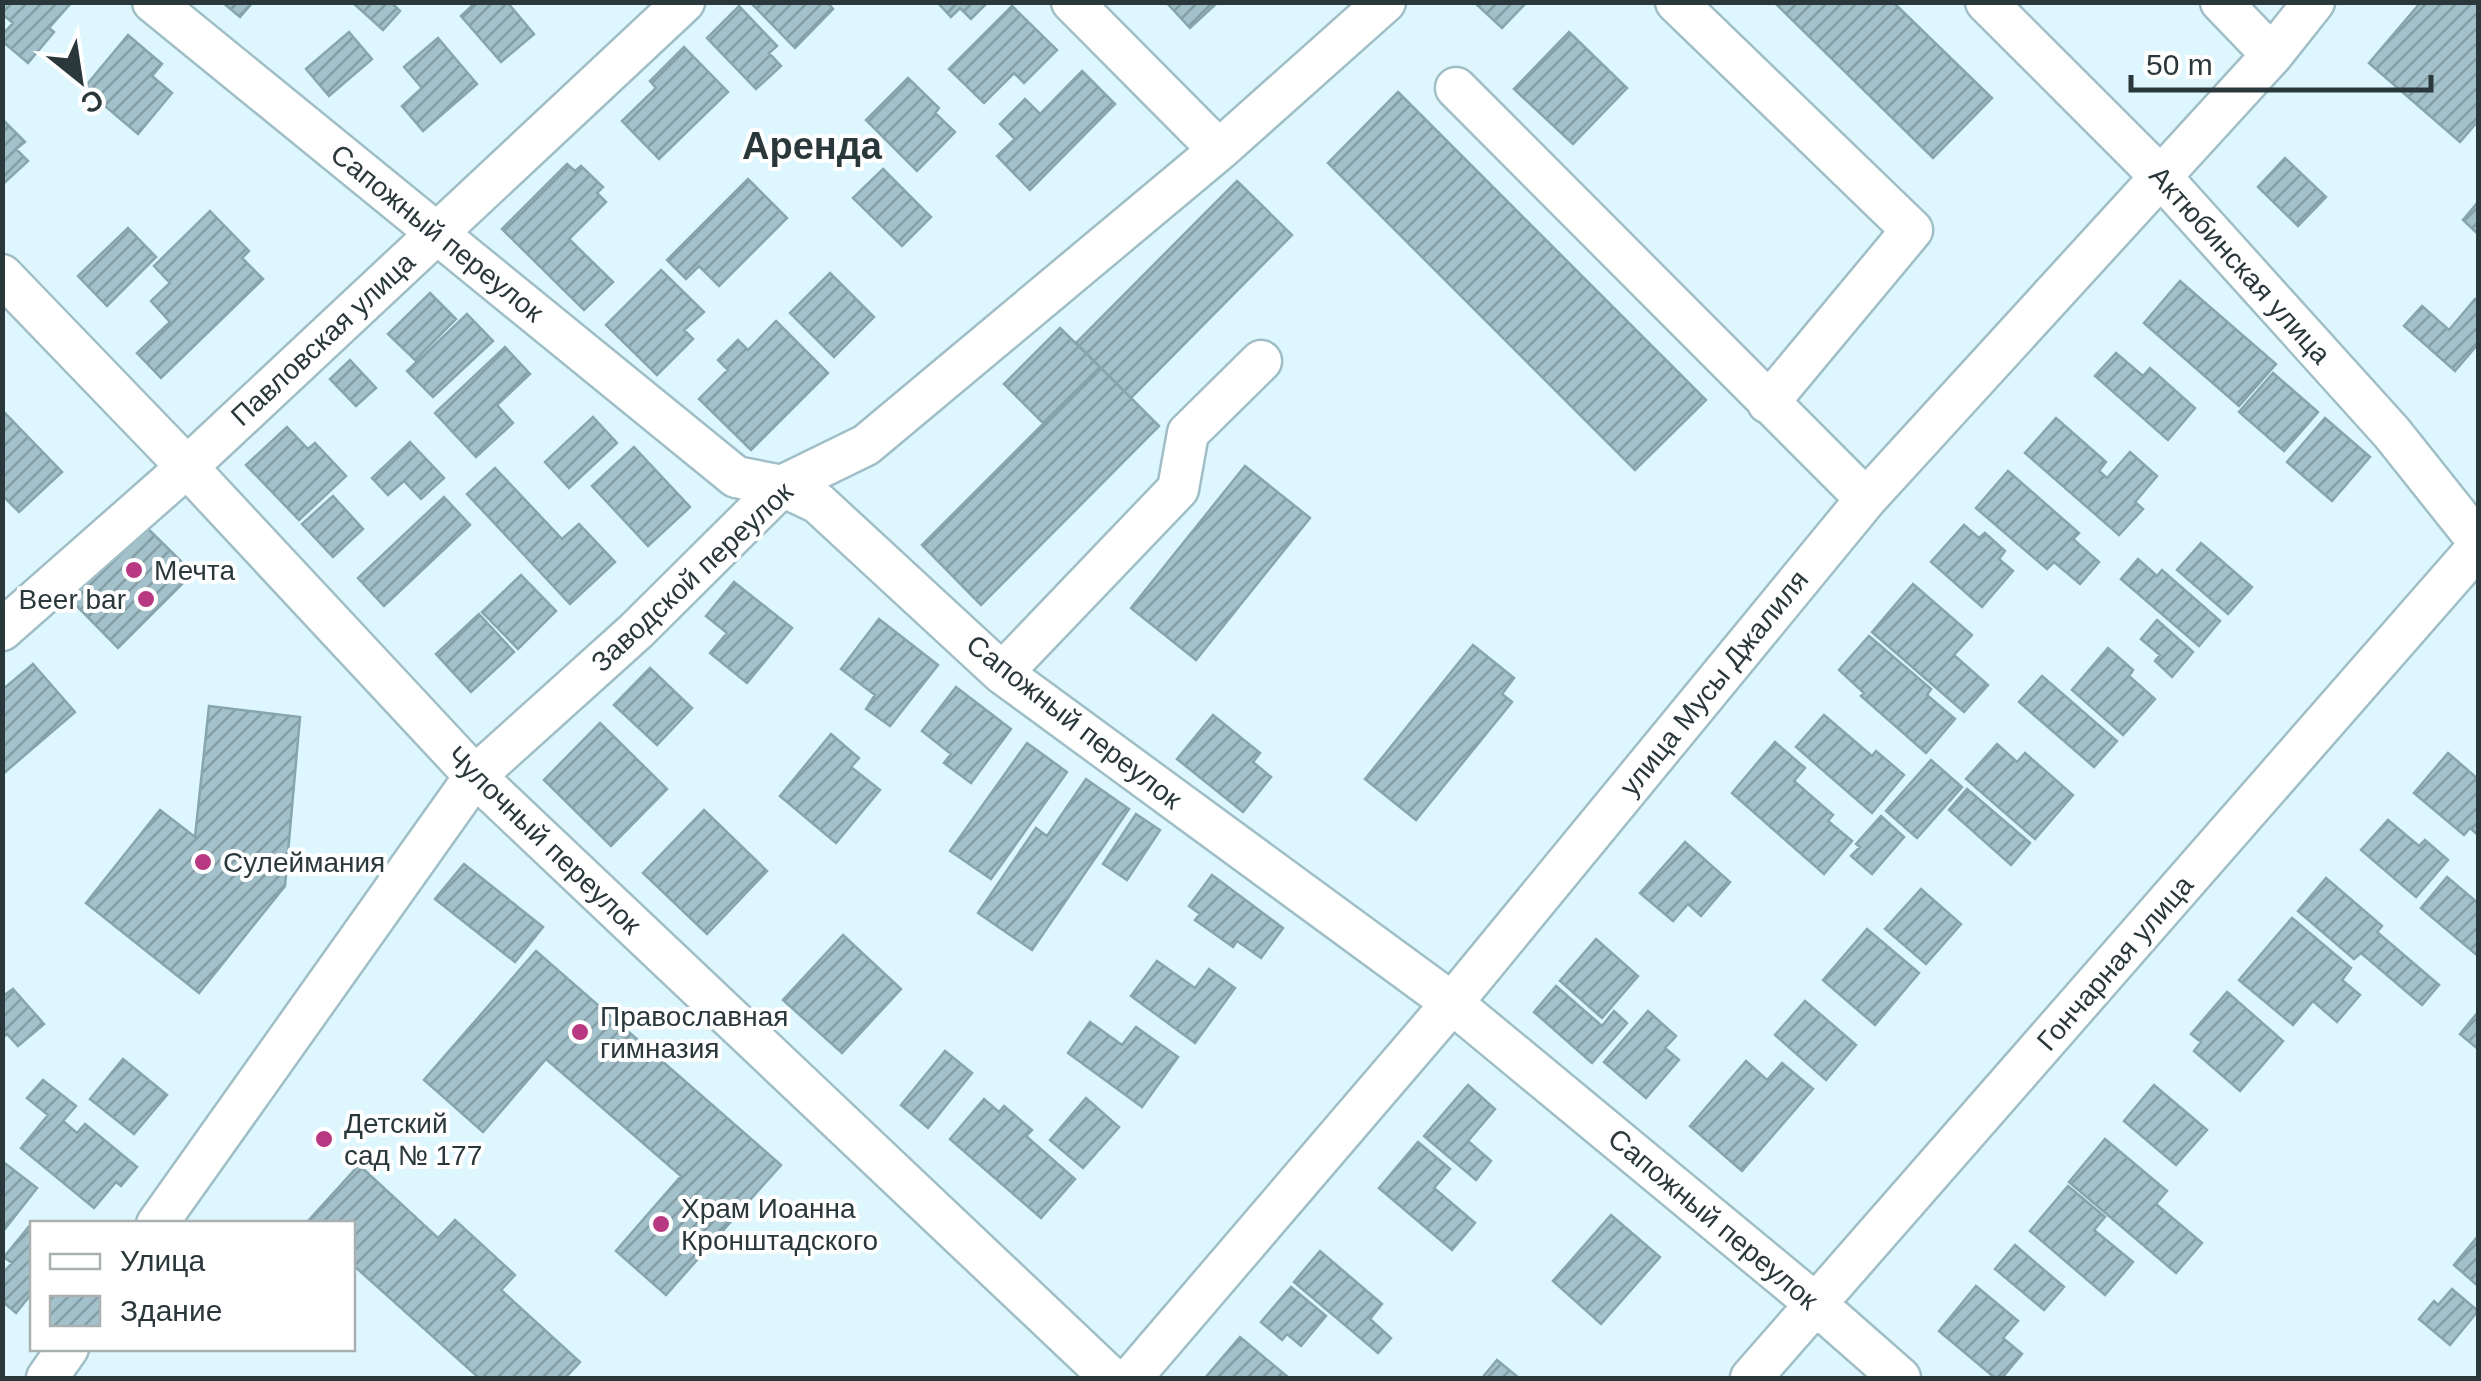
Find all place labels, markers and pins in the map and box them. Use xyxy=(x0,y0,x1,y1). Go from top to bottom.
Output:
place label: Мечта xyxy=(154,555,235,586)
marker: Мечта xyxy=(123,559,145,581)
place label: Beer bar xyxy=(19,584,126,615)
marker: Beer bar xyxy=(135,588,157,610)
place label: Сулеймания xyxy=(223,847,385,878)
marker: Сулеймания xyxy=(192,851,214,873)
place label: Православная гимназия xyxy=(600,1001,788,1064)
marker: Православная гимназия xyxy=(569,1021,591,1043)
place label: Детский сад № 177 xyxy=(344,1108,482,1171)
marker: Детский сад № 177 xyxy=(313,1128,335,1150)
place label: Храм Иоанна Кронштадского xyxy=(681,1193,878,1256)
marker: Храм Иоанна Кронштадского xyxy=(650,1213,672,1235)

